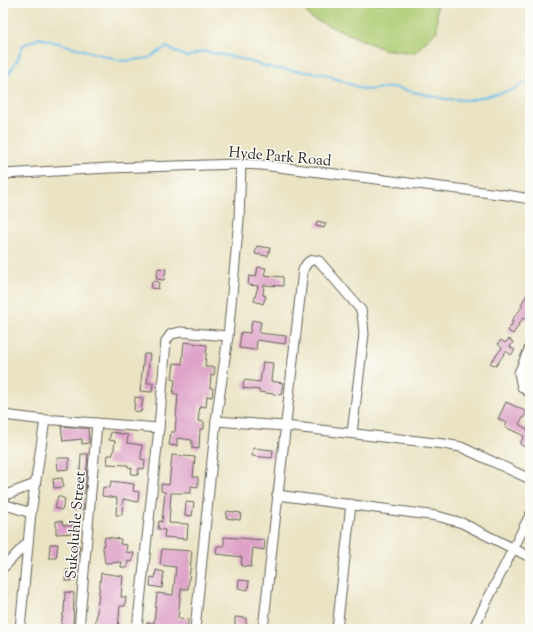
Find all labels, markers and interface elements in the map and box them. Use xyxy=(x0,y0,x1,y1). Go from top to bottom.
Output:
street label: Hyde Park Road xyxy=(228,143,333,172)
street label: Sukoluhle Street xyxy=(61,470,92,580)

